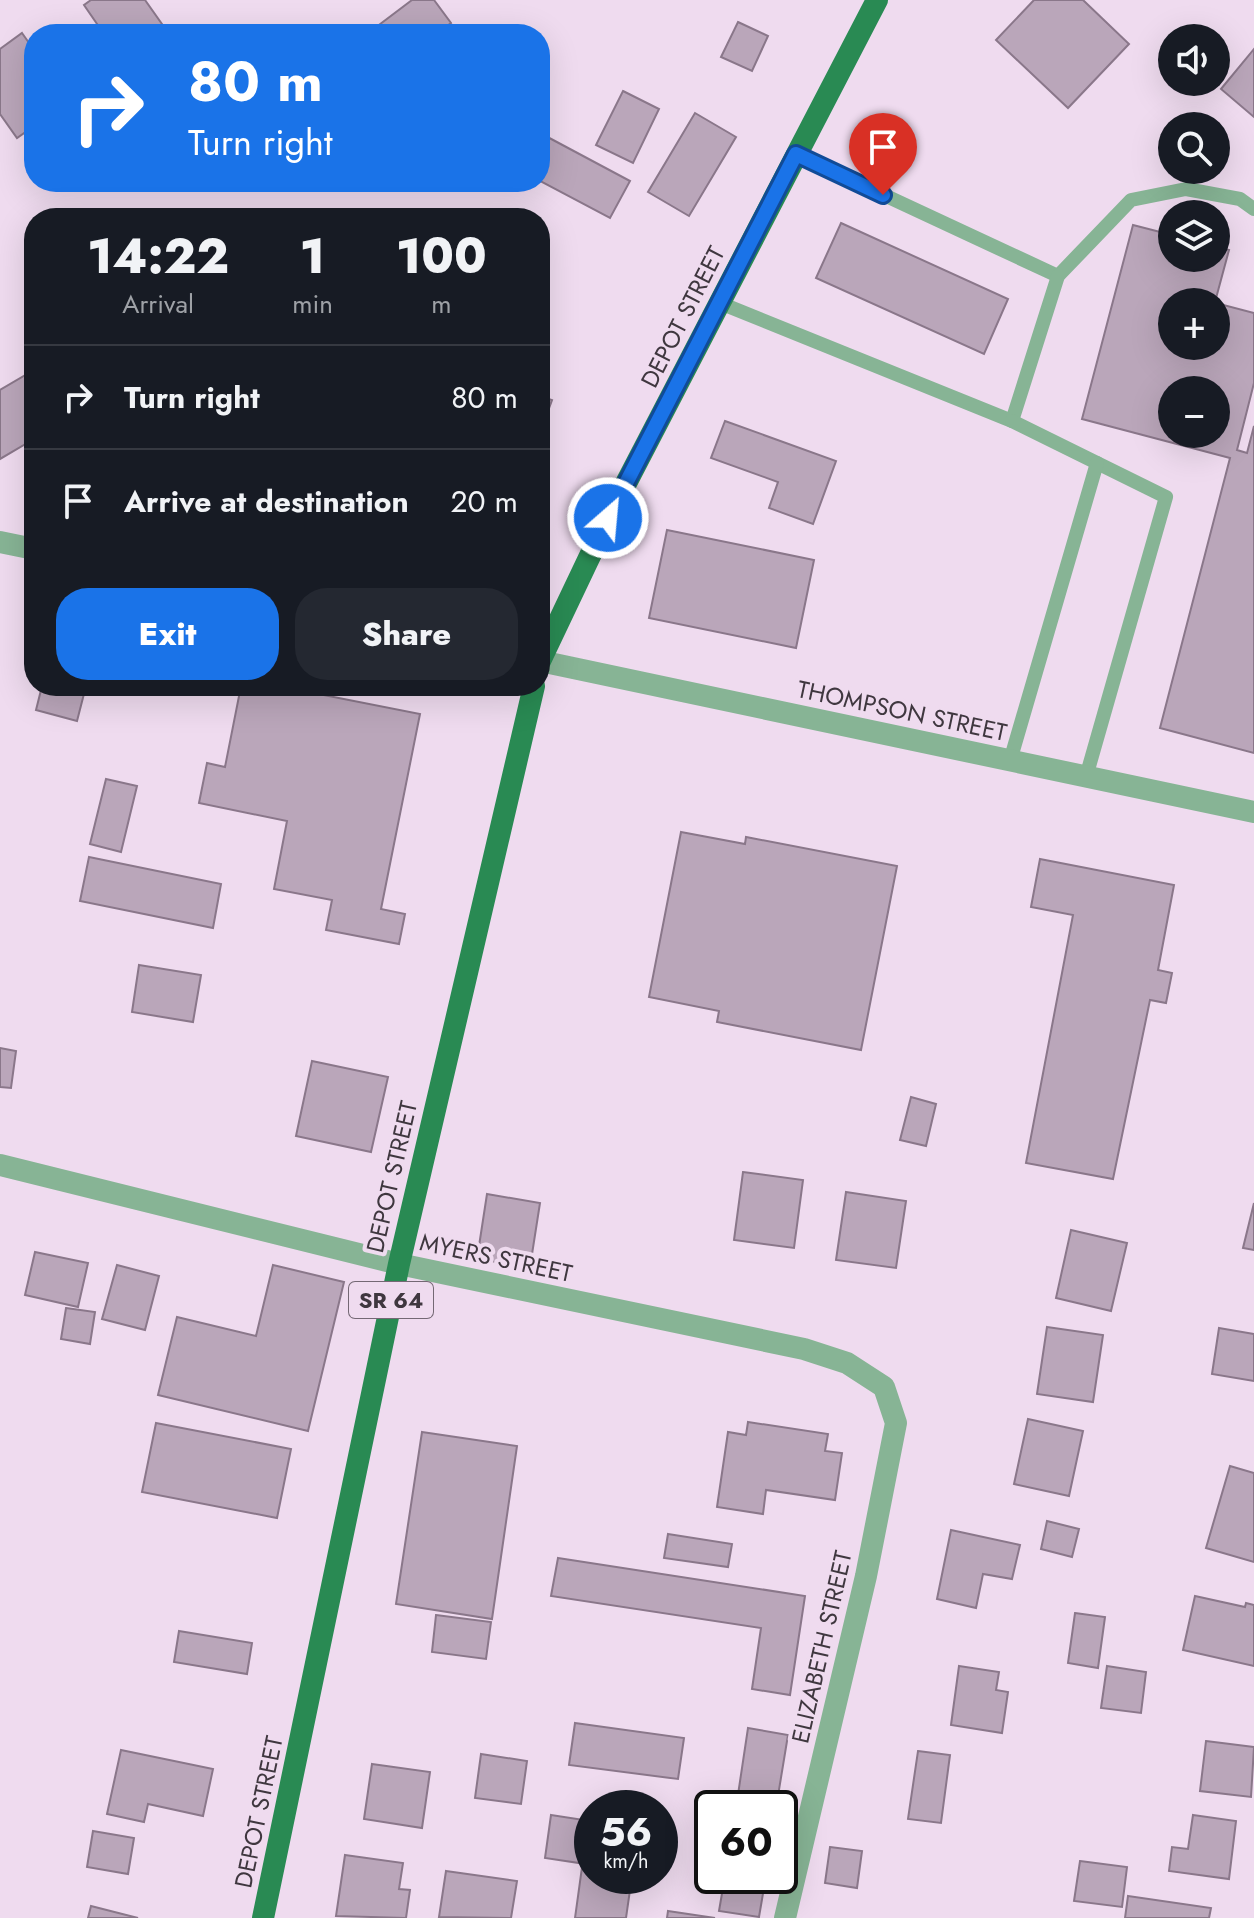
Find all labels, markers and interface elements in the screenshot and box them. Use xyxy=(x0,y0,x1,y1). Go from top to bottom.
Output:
map controls xyxy=(1158,24,1230,448)
button: sound xyxy=(1158,24,1230,96)
text: 80 m xyxy=(188,41,323,122)
icon: right xyxy=(56,56,160,160)
button: search xyxy=(1158,112,1230,184)
pin xyxy=(849,113,917,195)
text: Turn right xyxy=(188,116,333,168)
icon: arrive xyxy=(861,125,905,169)
button: layers xyxy=(1158,200,1230,272)
text: 14:22 xyxy=(87,222,229,291)
text: 1 xyxy=(300,222,325,291)
text: 100 xyxy=(396,222,487,291)
street label: DEPOT STREET xyxy=(632,240,733,394)
text: Arrival xyxy=(122,285,194,323)
text: min xyxy=(292,285,333,323)
text: m xyxy=(431,285,452,323)
button: + xyxy=(1158,288,1230,360)
icon: right xyxy=(56,375,100,419)
text: Turn right xyxy=(124,376,260,419)
text: 80 m xyxy=(451,376,518,419)
button: − xyxy=(1158,376,1230,448)
position arrow xyxy=(566,476,650,560)
icon: arrive xyxy=(56,479,100,523)
text: Arrive at destination xyxy=(124,480,409,523)
text: 20 m xyxy=(451,480,518,523)
button: Exit xyxy=(56,588,279,680)
button: Share xyxy=(295,588,518,680)
street label: THOMPSON STREET xyxy=(794,671,1010,750)
street label: DEPOT STREET xyxy=(357,1098,426,1256)
street label: MYERS STREET xyxy=(417,1224,576,1291)
road number: SR 64 xyxy=(349,1282,433,1318)
street label: ELIZABETH STREET xyxy=(782,1547,861,1746)
street label: DEPOT STREET xyxy=(225,1733,292,1891)
speed limit sign: 60 xyxy=(694,1790,798,1894)
text: 56 xyxy=(600,1803,652,1861)
text: km/h xyxy=(603,1847,649,1876)

